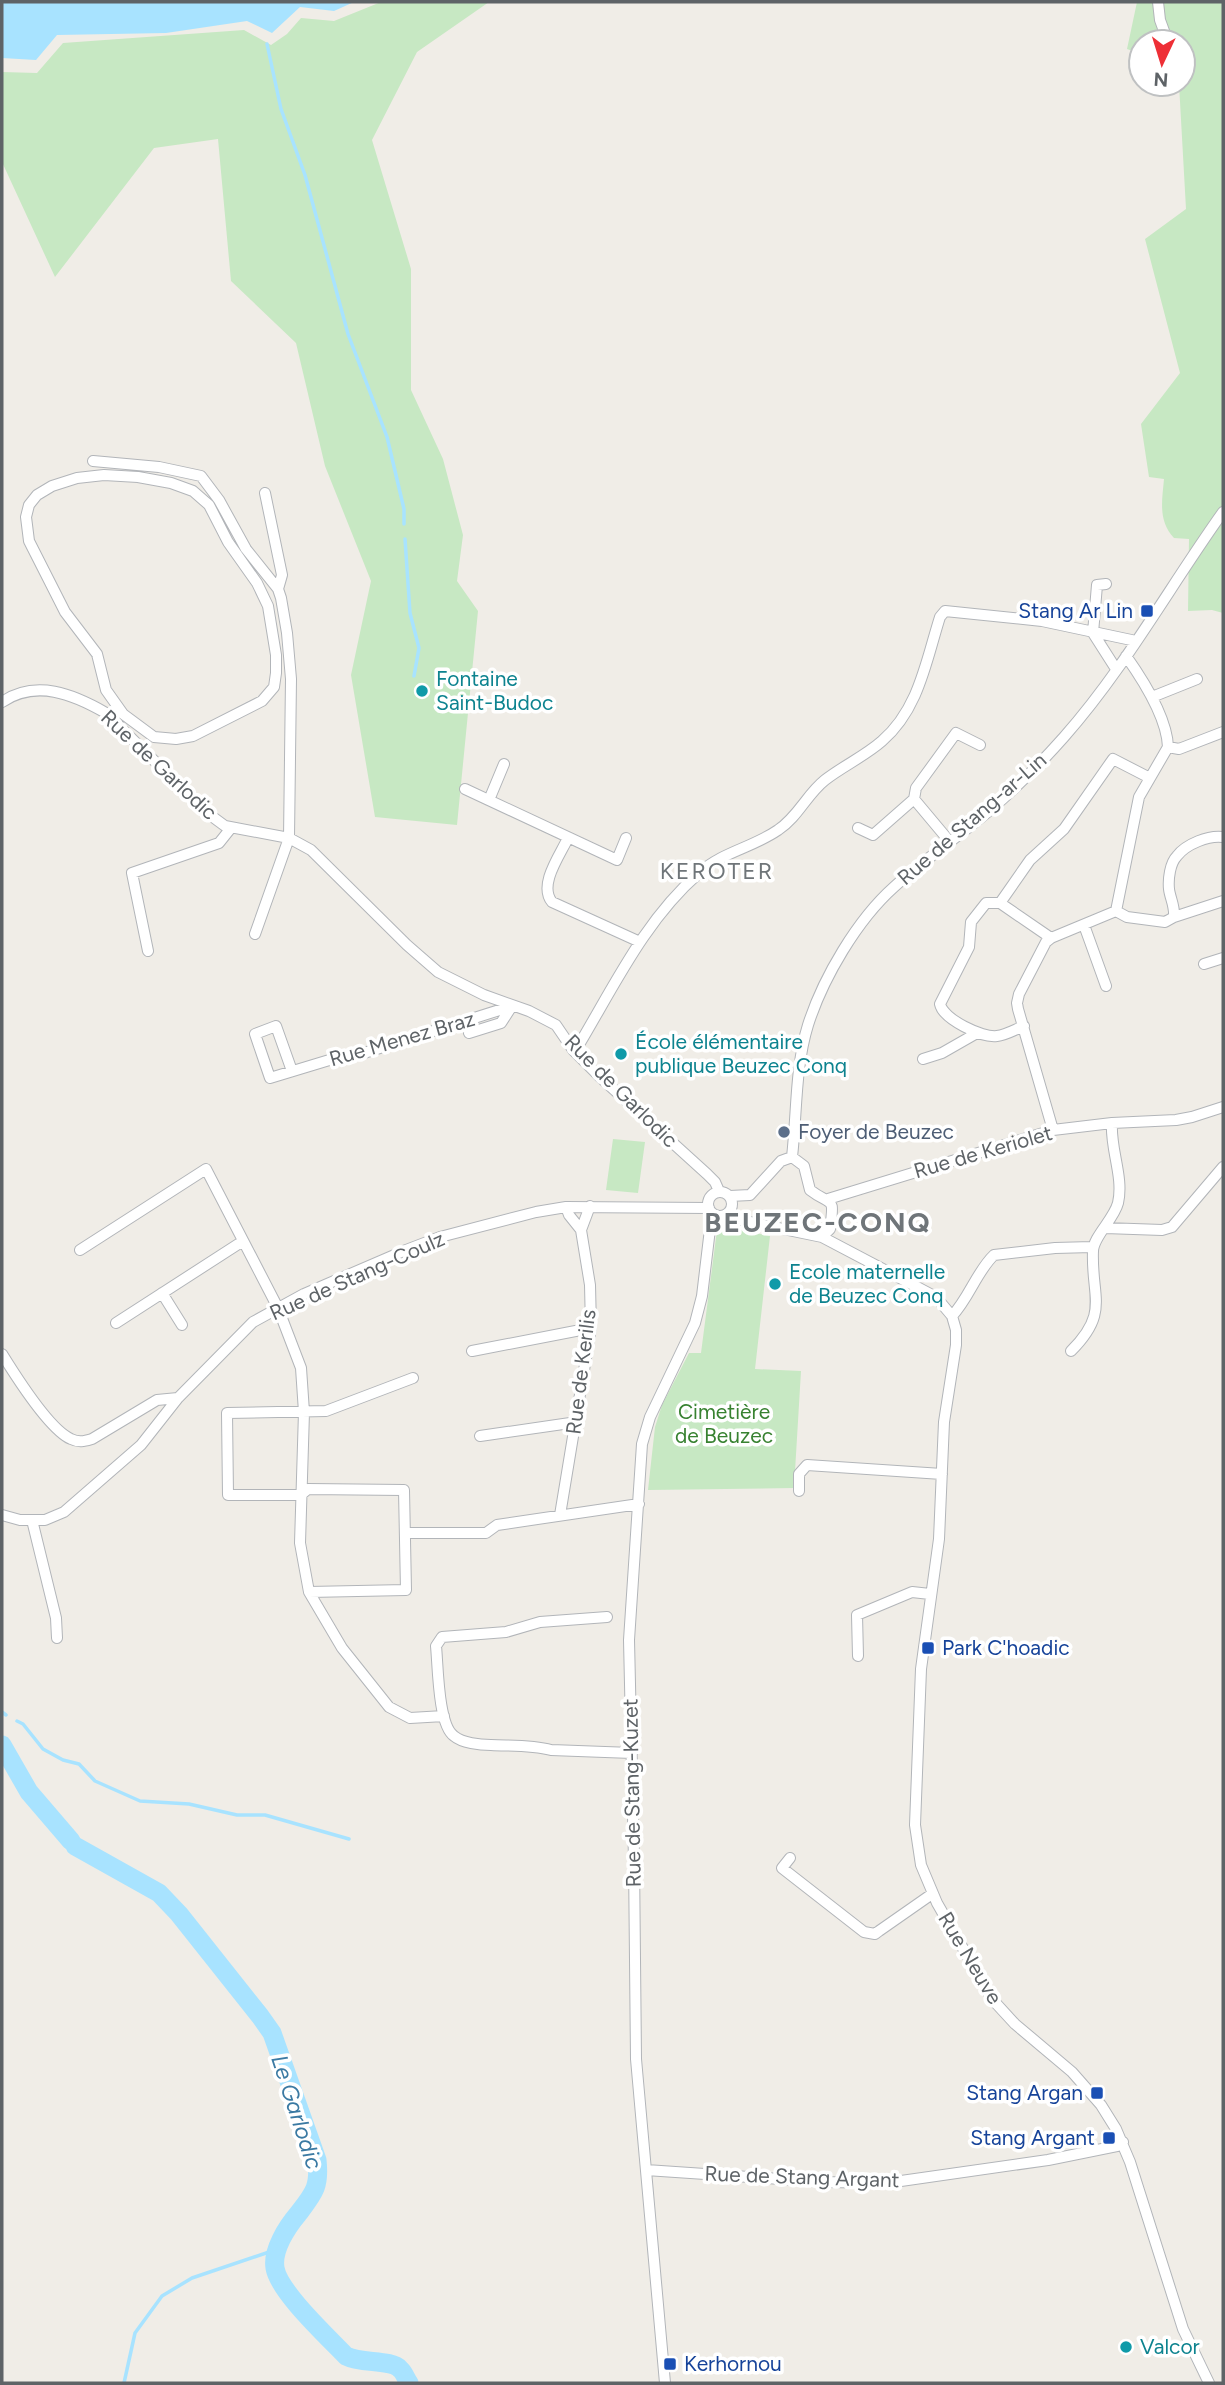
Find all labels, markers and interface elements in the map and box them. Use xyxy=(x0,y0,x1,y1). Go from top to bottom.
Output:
north arrow xyxy=(1127,28,1197,98)
text: N xyxy=(1153,67,1169,91)
place label: Stang Ar Lin xyxy=(1018,598,1133,623)
marker: Stang Ar Lin xyxy=(1139,603,1155,619)
place label: Fontaine Saint-Budoc xyxy=(436,666,553,715)
marker: Fontaine Saint-Budoc xyxy=(414,683,430,699)
street label: Rue de Garlodic xyxy=(96,704,223,825)
street label: Rue de Stang-ar-Lin xyxy=(892,747,1051,890)
district label: KEROTER xyxy=(660,857,774,885)
street label: Rue Menez Braz xyxy=(326,1006,478,1071)
street label: Rue de Garlodic xyxy=(560,1029,683,1152)
place label: École élémentaire publique Beuzec Conq xyxy=(635,1029,847,1078)
marker: École élémentaire publique Beuzec Conq xyxy=(613,1046,629,1062)
place label: Foyer de Beuzec xyxy=(798,1119,954,1144)
street label: Rue de Keriolet xyxy=(911,1120,1055,1183)
marker: Foyer de Beuzec xyxy=(776,1124,792,1140)
district label: BEUZEC-CONQ xyxy=(704,1205,932,1239)
street label: Rue de Stang-Coulz xyxy=(265,1226,448,1325)
place label: Ecole maternelle de Beuzec Conq xyxy=(789,1259,945,1308)
marker: Ecole maternelle de Beuzec Conq xyxy=(767,1276,783,1292)
street label: Rue de Kerilis xyxy=(560,1308,601,1436)
park label: Cimetière de Beuzec xyxy=(675,1399,773,1448)
place label: Park C'hoadic xyxy=(942,1635,1070,1660)
marker: Park C'hoadic xyxy=(920,1640,936,1656)
street label: Rue de Stang-Kuzet xyxy=(617,1698,646,1888)
street label: Rue Neuve xyxy=(933,1907,1008,2008)
water label: Le Garlodic xyxy=(265,2051,329,2173)
place label: Stang Argan xyxy=(966,2080,1083,2105)
marker: Stang Argan xyxy=(1089,2085,1105,2101)
place label: Stang Argant xyxy=(970,2125,1095,2150)
marker: Stang Argant xyxy=(1101,2130,1117,2146)
street label: Rue de Stang Argant xyxy=(704,2161,900,2192)
place label: Valcor xyxy=(1140,2334,1200,2359)
marker: Valcor xyxy=(1118,2339,1134,2355)
place label: Kerhornou xyxy=(684,2351,782,2376)
marker: Kerhornou xyxy=(662,2356,678,2372)

